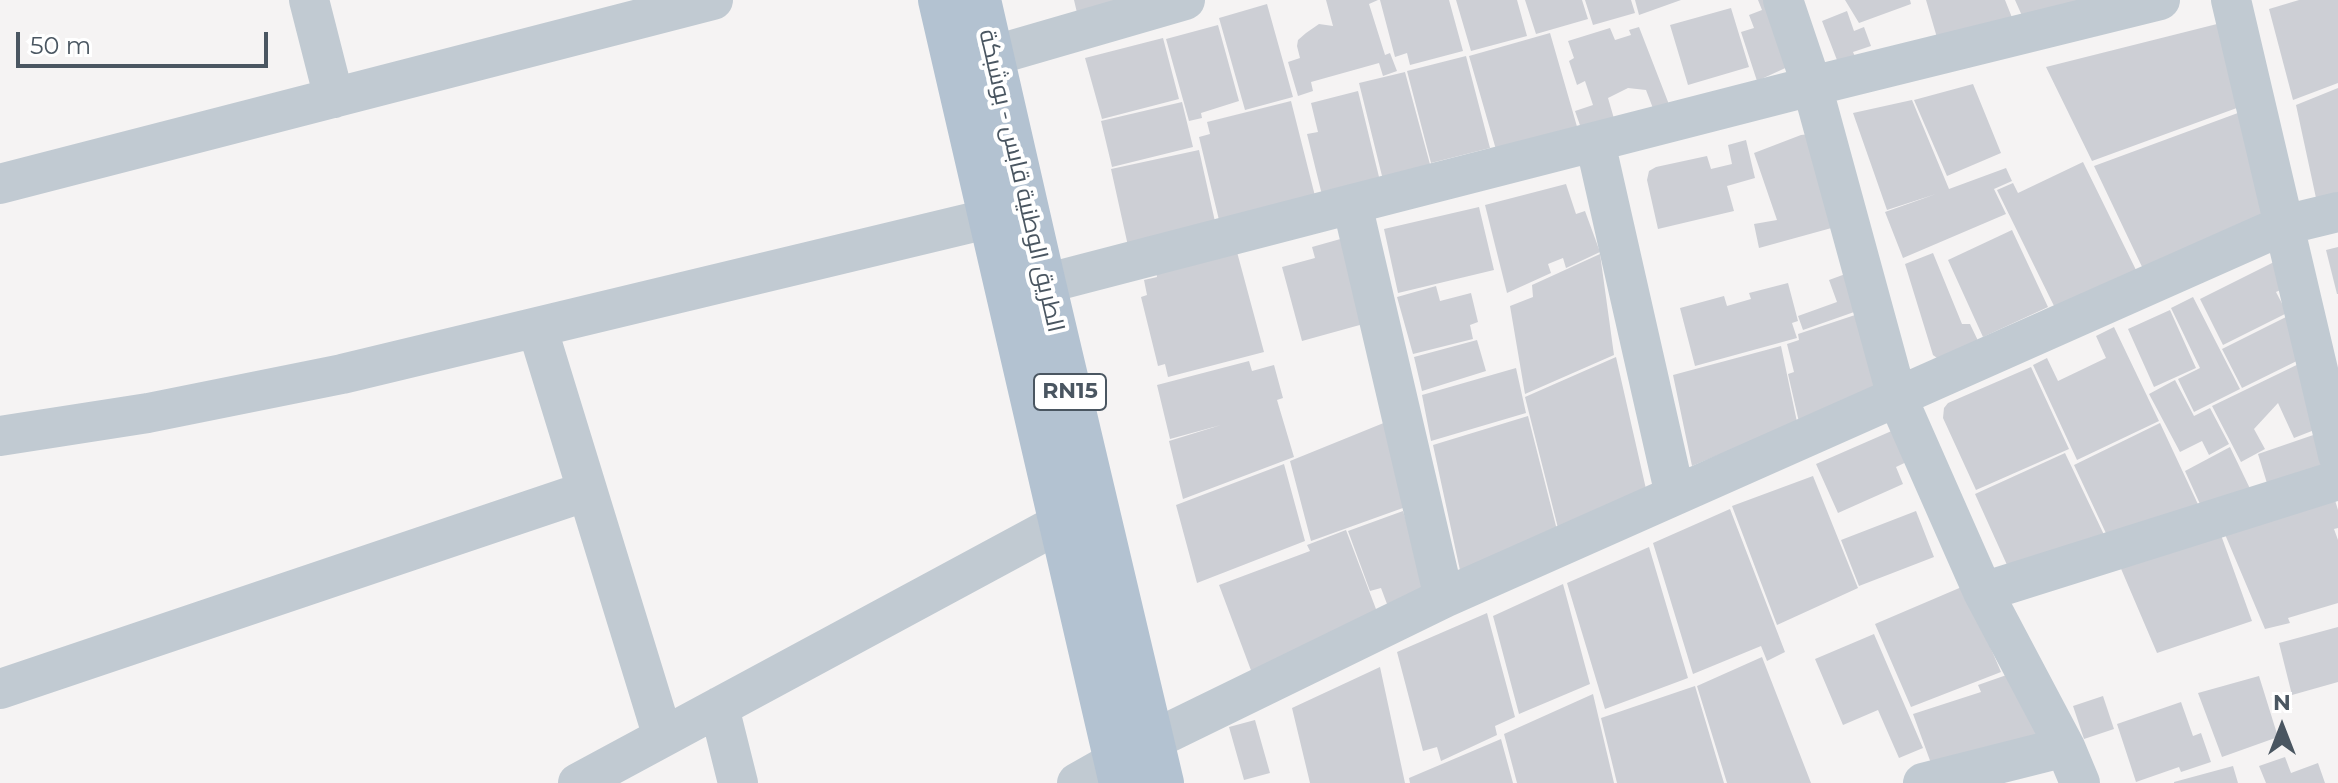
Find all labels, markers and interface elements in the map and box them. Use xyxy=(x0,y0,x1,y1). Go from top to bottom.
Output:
scale bar xyxy=(20,16,272,66)
street label: الطريق الوطنية قابس - بوشبكة xyxy=(972,27,1070,335)
text: 50 m xyxy=(30,31,91,60)
road number: RN15 xyxy=(1034,374,1106,410)
north arrow xyxy=(2242,687,2322,767)
text: N xyxy=(2273,689,2291,716)

